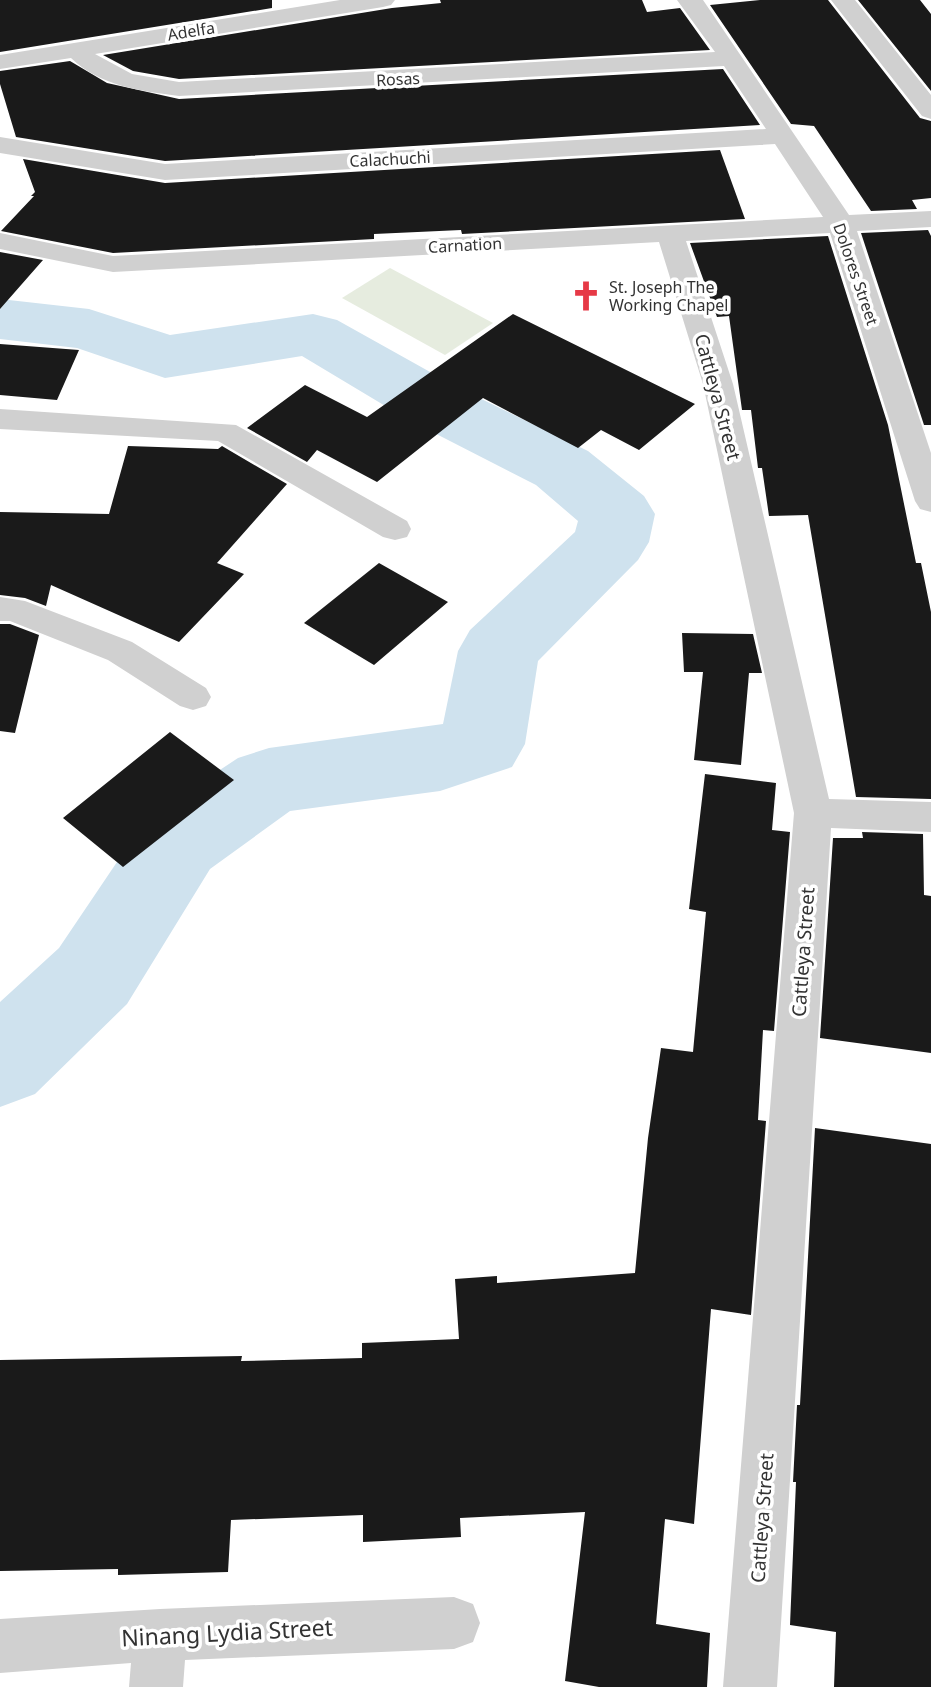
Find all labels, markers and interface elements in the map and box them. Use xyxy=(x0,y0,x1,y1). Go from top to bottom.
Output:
street label: Adelfa xyxy=(166,16,216,46)
street label: Rosas xyxy=(375,67,421,91)
street label: Calachuchi xyxy=(349,146,431,172)
street label: Dolores Street xyxy=(828,220,884,328)
street label: Carnation xyxy=(427,232,503,258)
place label: St. Joseph The Working Chapel xyxy=(609,276,728,316)
church icon: St. Joseph The Working Chapel xyxy=(569,279,603,313)
street label: Cattleya Street xyxy=(689,331,747,463)
street label: Cattleya Street xyxy=(785,886,821,1018)
street label: Cattleya Street xyxy=(744,1452,780,1584)
street label: Ninang Lydia Street xyxy=(120,1610,334,1654)

